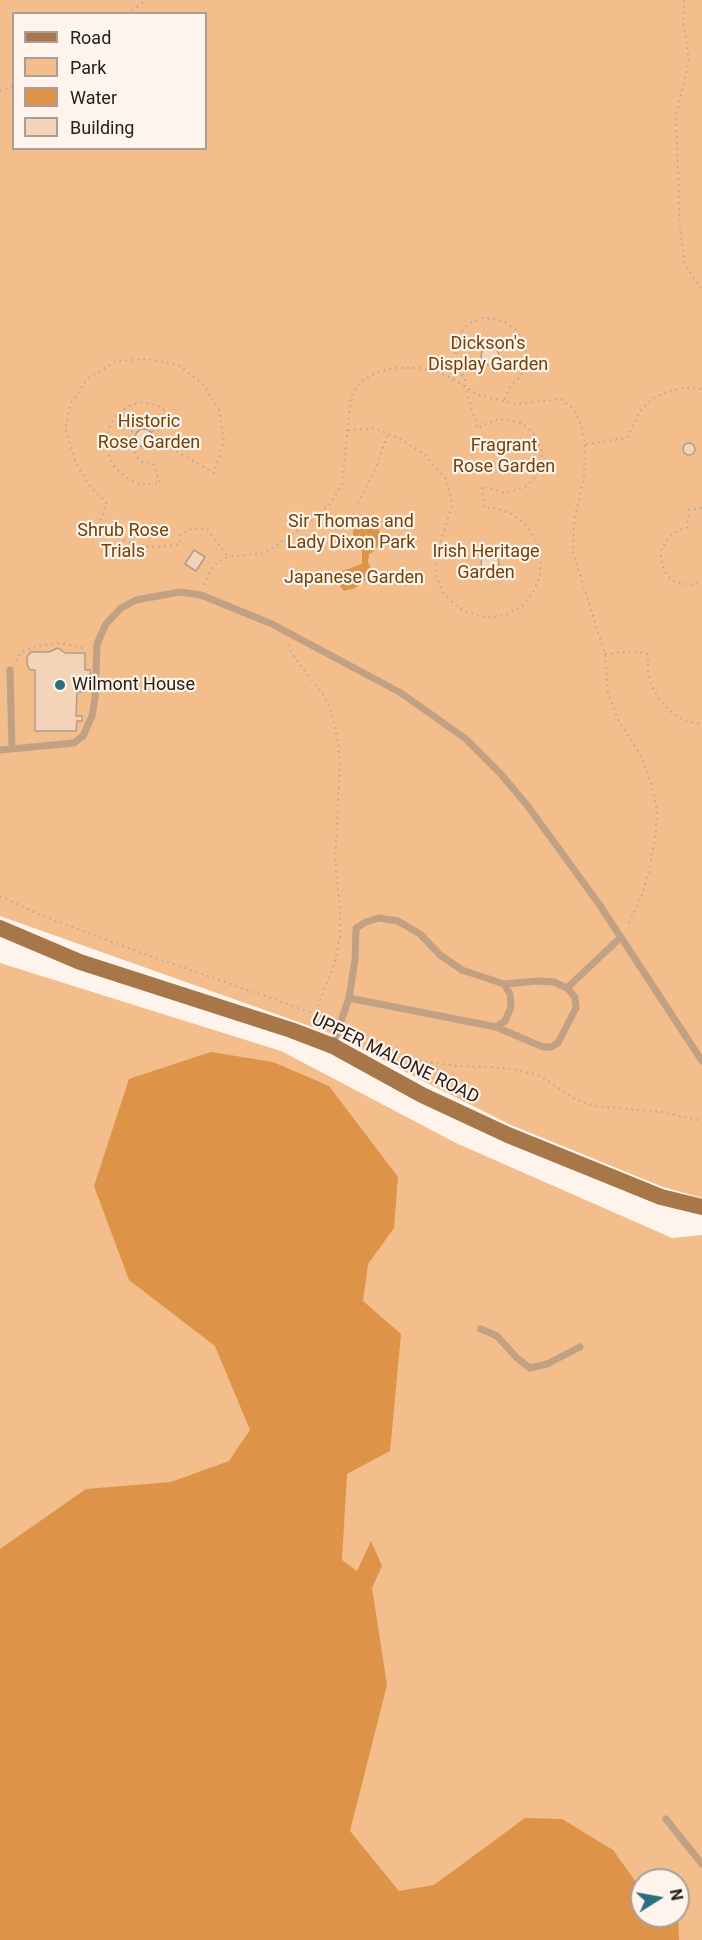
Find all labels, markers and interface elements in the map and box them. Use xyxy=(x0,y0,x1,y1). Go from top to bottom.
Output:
legend xyxy=(12,12,207,150)
text: Road xyxy=(70,27,111,48)
text: Park xyxy=(70,57,106,78)
text: Water xyxy=(70,87,117,108)
text: Building xyxy=(70,117,134,138)
park label: Dickson's Display Garden xyxy=(428,333,548,376)
park label: Historic Rose Garden xyxy=(98,411,200,454)
park label: Fragrant Rose Garden xyxy=(453,435,555,478)
park label: Sir Thomas and Lady Dixon Park xyxy=(287,511,415,554)
park label: Shrub Rose Trials xyxy=(77,520,169,562)
park label: Irish Heritage Garden xyxy=(432,541,540,584)
park label: Japanese Garden xyxy=(284,567,424,589)
place label: Wilmont House xyxy=(72,674,195,696)
marker: Wilmont House xyxy=(53,678,67,692)
street label: UPPER MALONE ROAD xyxy=(308,1009,482,1109)
north arrow xyxy=(630,1868,690,1928)
text: N xyxy=(666,1887,687,1902)

